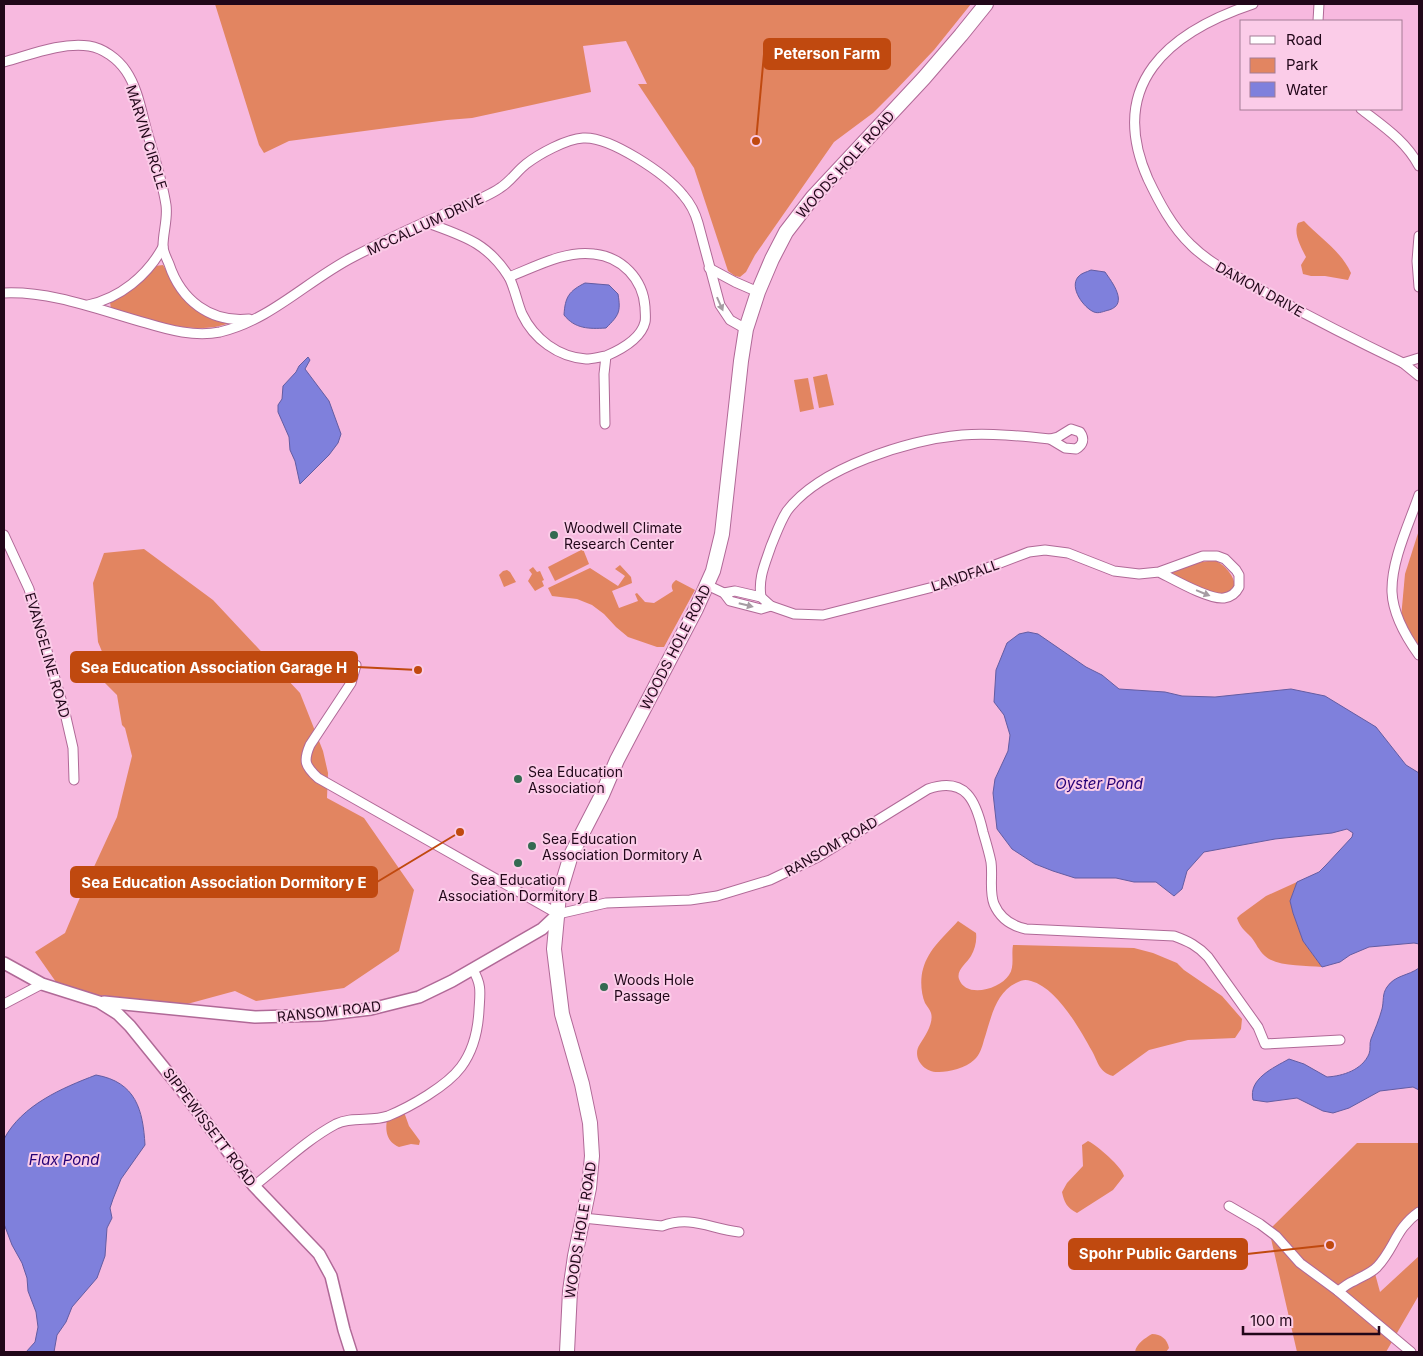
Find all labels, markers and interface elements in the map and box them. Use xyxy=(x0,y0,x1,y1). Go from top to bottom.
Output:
legend xyxy=(1240,20,1403,110)
text: Road xyxy=(1286,30,1322,49)
callout: Peterson Farm xyxy=(764,39,890,69)
text: Peterson Farm xyxy=(774,44,880,63)
text: Park xyxy=(1286,55,1319,74)
text: Water xyxy=(1286,80,1328,99)
street label: MARVIN CIRCLE xyxy=(123,83,171,191)
street label: WOODS HOLE ROAD xyxy=(792,107,898,221)
street label: MCCALLUM DRIVE xyxy=(364,190,486,258)
street label: DAMON DRIVE xyxy=(1213,258,1307,320)
one-way arrow xyxy=(717,297,725,311)
place label: Woodwell Climate Research Center xyxy=(564,519,682,552)
marker: Woodwell Climate Research Center xyxy=(548,529,560,541)
street label: LANDFALL xyxy=(929,555,1001,595)
street label: WOODS HOLE ROAD xyxy=(636,581,714,713)
one-way arrow xyxy=(1196,589,1211,597)
street label: EVANGELINE ROAD xyxy=(22,590,74,720)
one-way arrow xyxy=(738,601,753,609)
callout: Sea Education Association Garage H xyxy=(71,652,357,682)
text: Sea Education Association Garage H xyxy=(81,658,347,677)
place label: Sea Education Association xyxy=(528,763,623,796)
marker: Sea Education Association xyxy=(512,773,524,785)
water label: Oyster Pond xyxy=(1055,774,1144,793)
street label: RANSOM ROAD xyxy=(782,813,880,879)
place label: Sea Education Association Dormitory A xyxy=(542,830,702,863)
marker: Sea Education Association Dormitory A xyxy=(526,840,538,852)
marker: Sea Education Association Dormitory B xyxy=(512,857,524,869)
callout: Sea Education Association Dormitory E xyxy=(71,867,377,897)
place label: Sea Education Association Dormitory B xyxy=(438,871,598,904)
text: Sea Education Association Dormitory E xyxy=(81,873,367,892)
place label: Woods Hole Passage xyxy=(614,971,694,1004)
marker: Woods Hole Passage xyxy=(598,981,610,993)
street label: RANSOM ROAD xyxy=(276,997,382,1025)
street label: SIPPEWISSETT ROAD xyxy=(160,1064,260,1190)
water label: Flax Pond xyxy=(29,1150,100,1169)
street label: WOODS HOLE ROAD xyxy=(561,1160,599,1300)
callout: Spohr Public Gardens xyxy=(1069,1239,1247,1269)
text: Spohr Public Gardens xyxy=(1079,1244,1237,1263)
scale bar xyxy=(1243,1304,1379,1336)
text: 100 m xyxy=(1250,1311,1292,1330)

